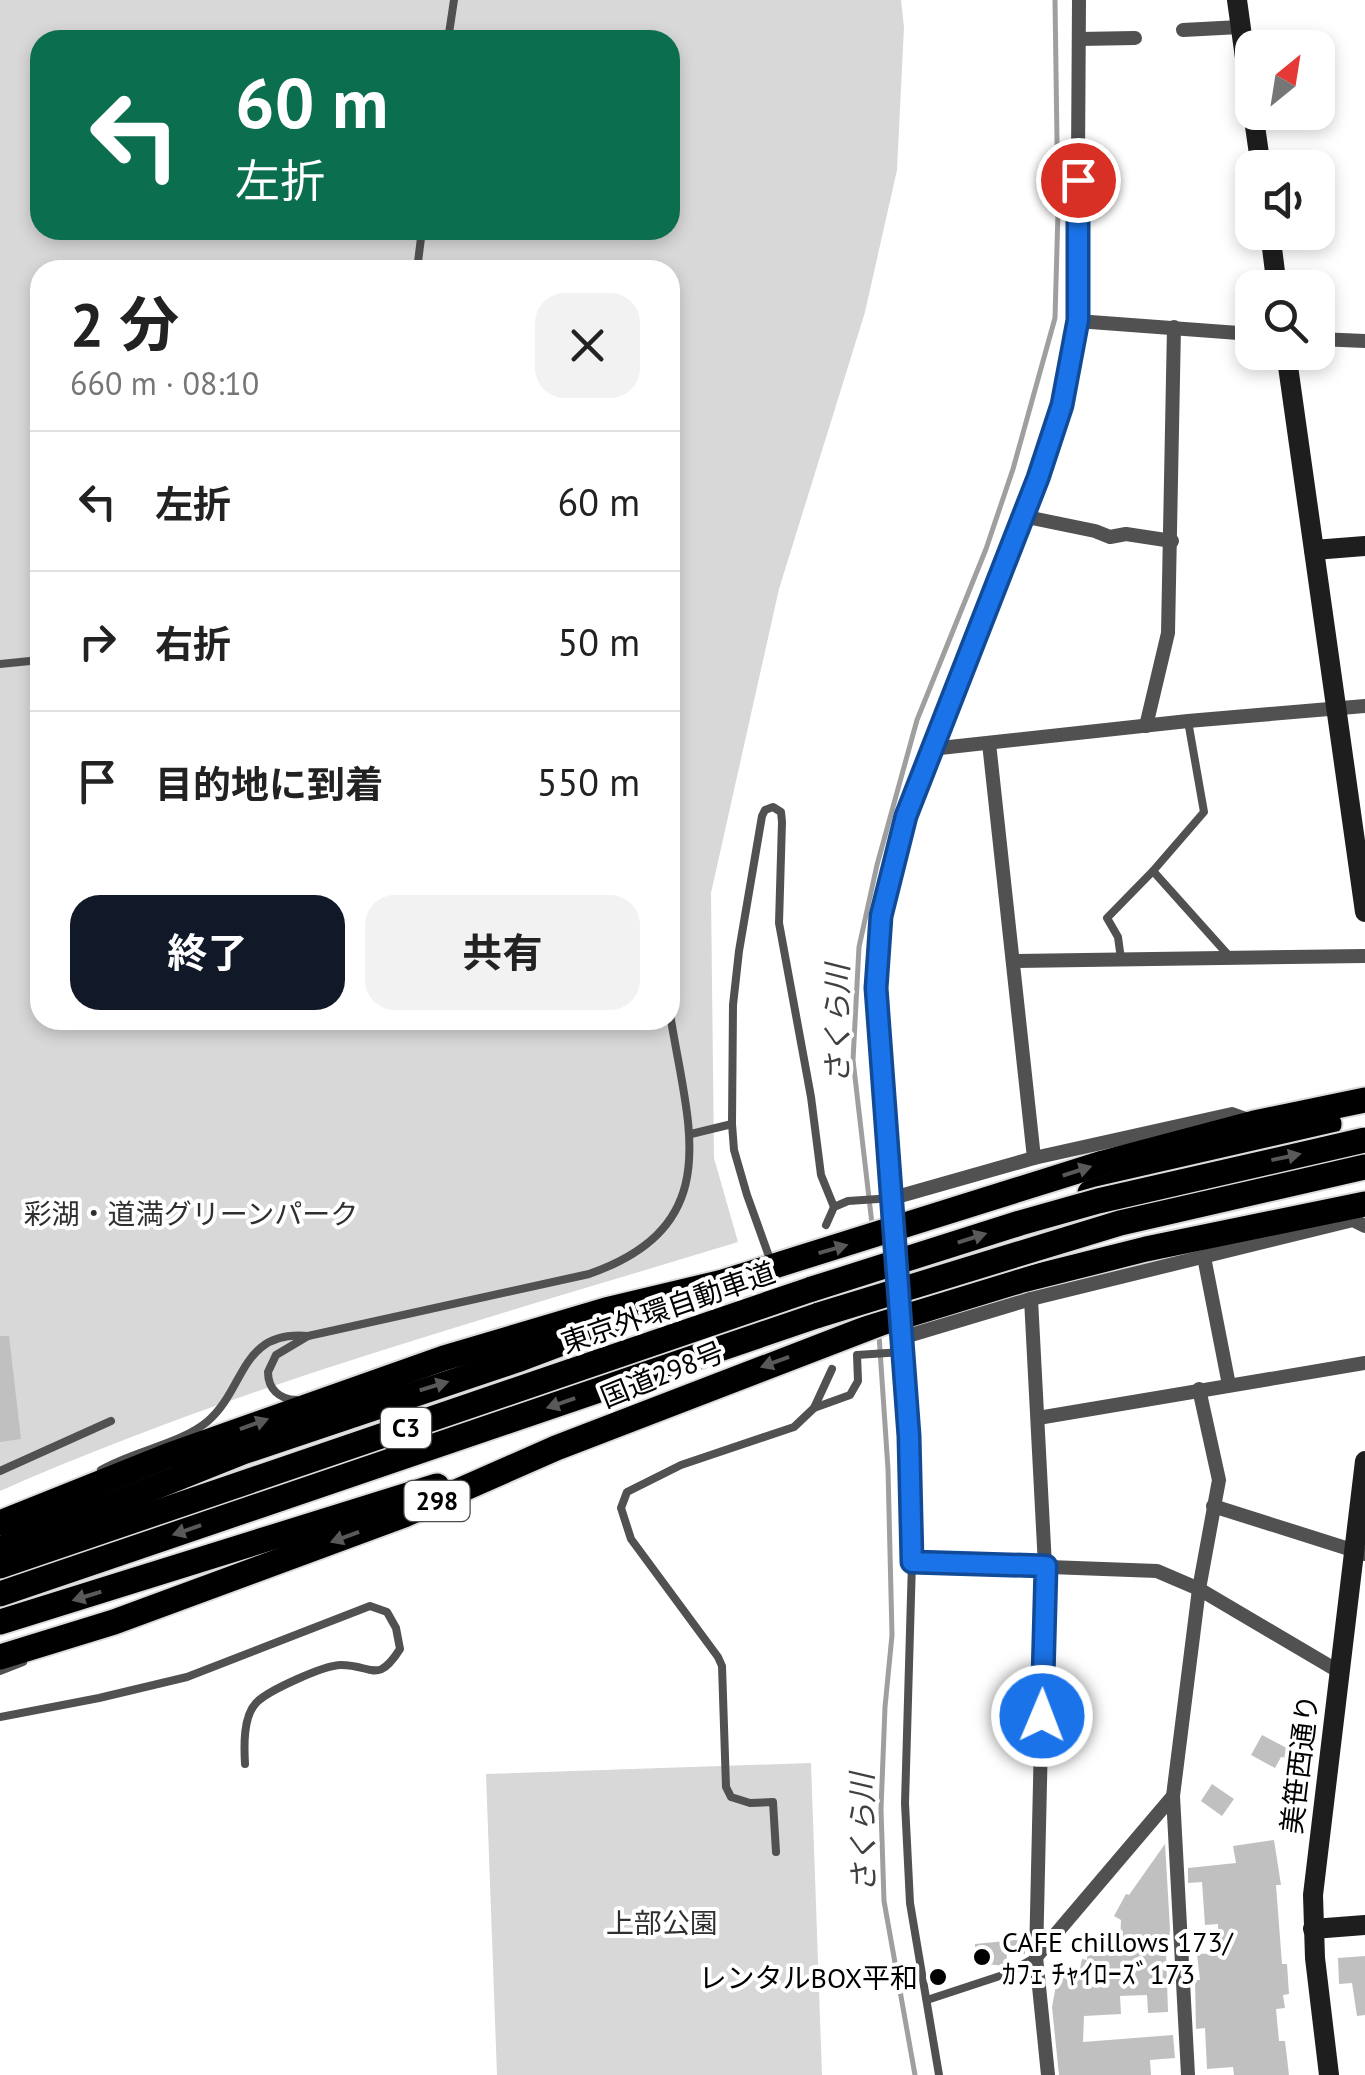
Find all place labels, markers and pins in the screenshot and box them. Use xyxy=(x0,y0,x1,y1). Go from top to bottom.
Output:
pin xyxy=(1036,138,1121,223)
place label: CAFE chillows 173/ ｶﾌｪ ﾁｬｲﾛｰｽﾞ173 xyxy=(1002,1923,1234,1992)
marker: CAFE chillows 173/ ｶﾌｪ ﾁｬｲﾛｰｽﾞ173 xyxy=(971,1946,993,1968)
place label: レンタルBOX平和 xyxy=(699,1959,918,1996)
marker: レンタルBOX平和 xyxy=(927,1966,949,1988)

